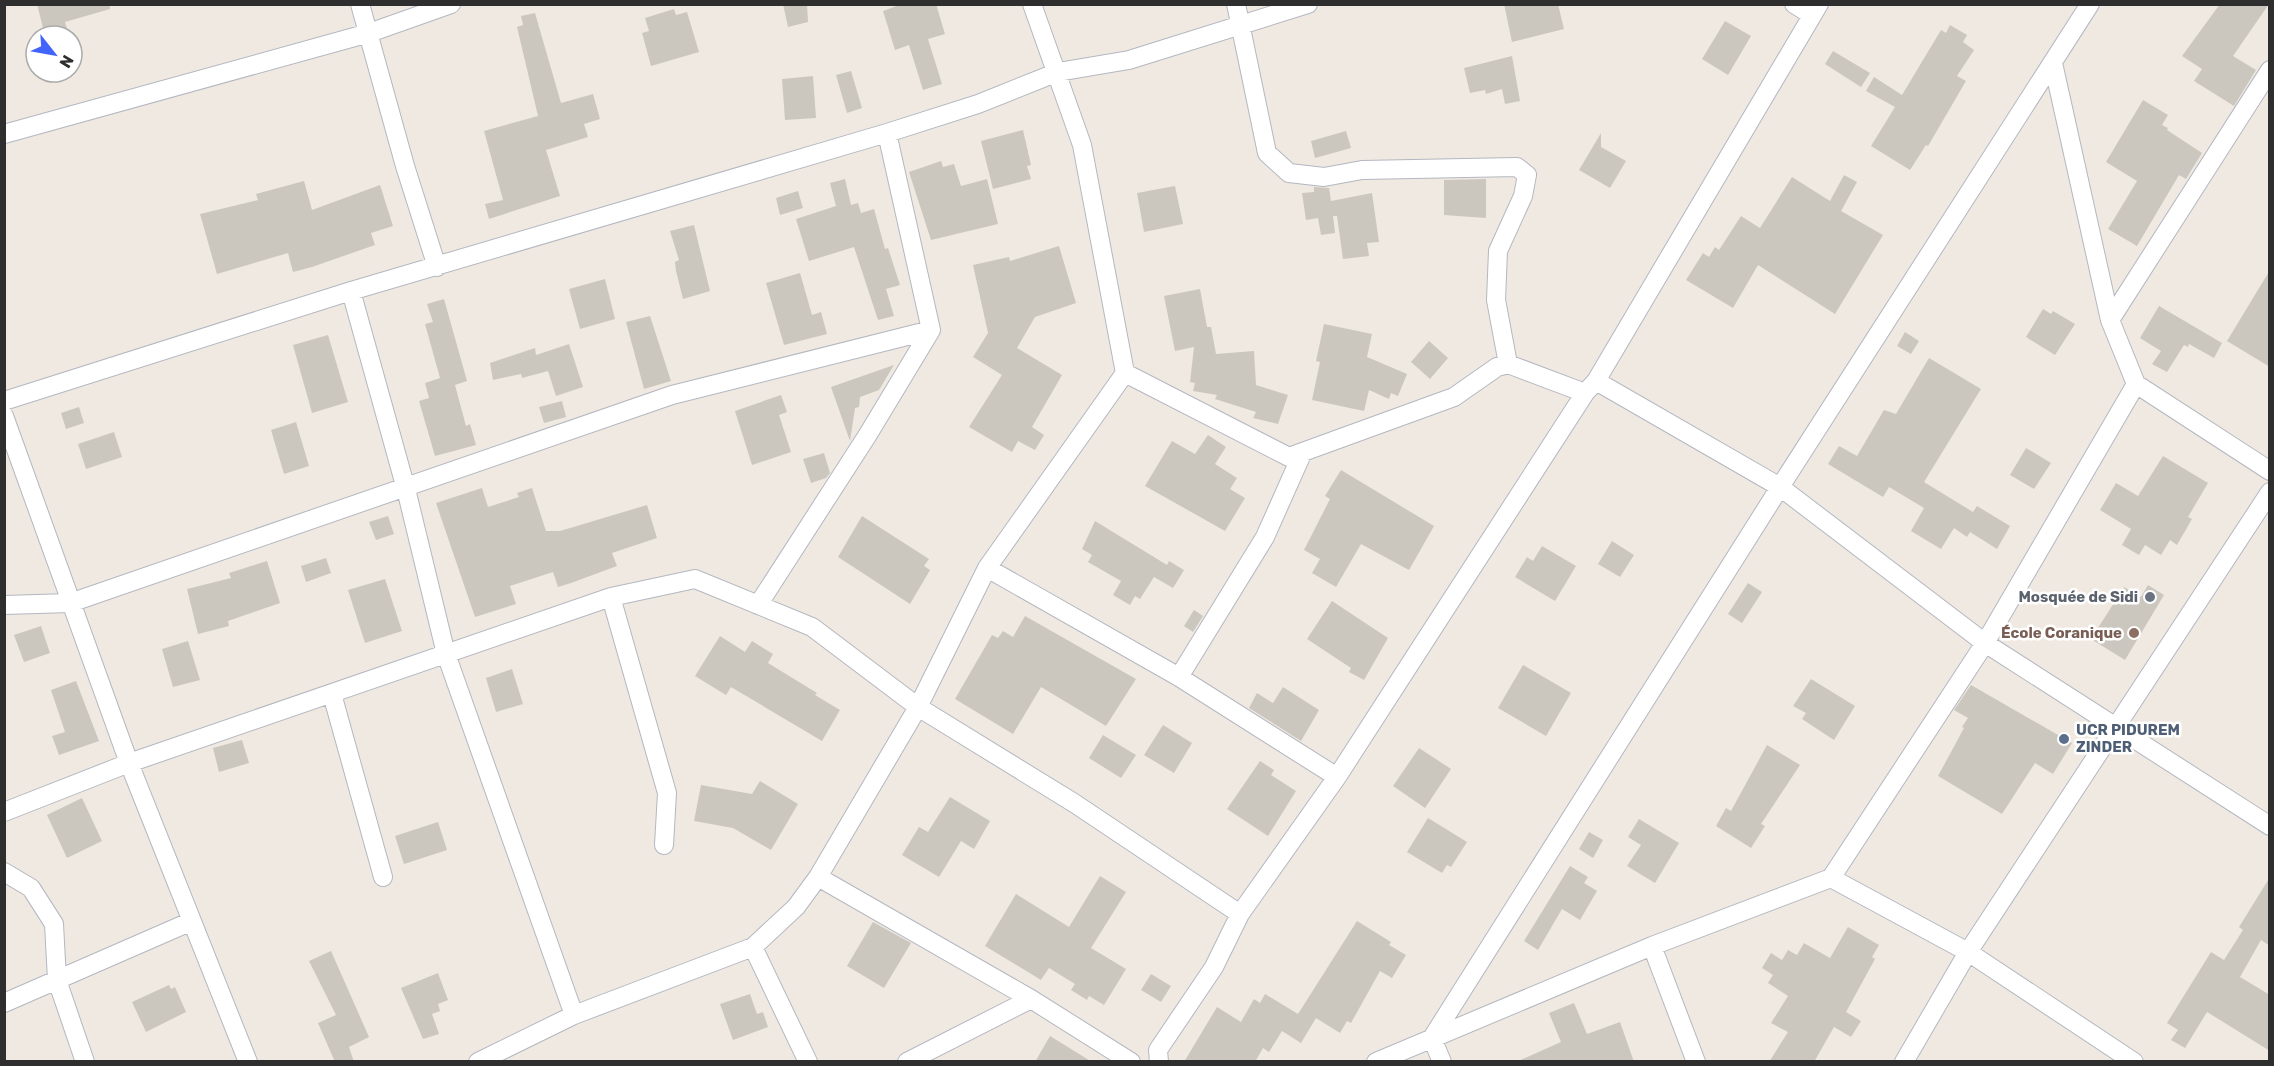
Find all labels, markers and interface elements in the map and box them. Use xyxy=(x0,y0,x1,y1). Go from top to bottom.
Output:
north arrow xyxy=(24,24,84,84)
text: N xyxy=(55,52,78,71)
place label: Mosquée de Sidi xyxy=(2018,588,2138,606)
marker: Mosquée de Sidi xyxy=(2143,590,2157,604)
place label: École Coranique xyxy=(2001,624,2122,642)
marker: École Coranique xyxy=(2127,626,2141,640)
place label: UCR PIDUREM ZINDER xyxy=(2076,721,2180,756)
marker: UCR PIDUREM ZINDER xyxy=(2057,732,2071,746)

